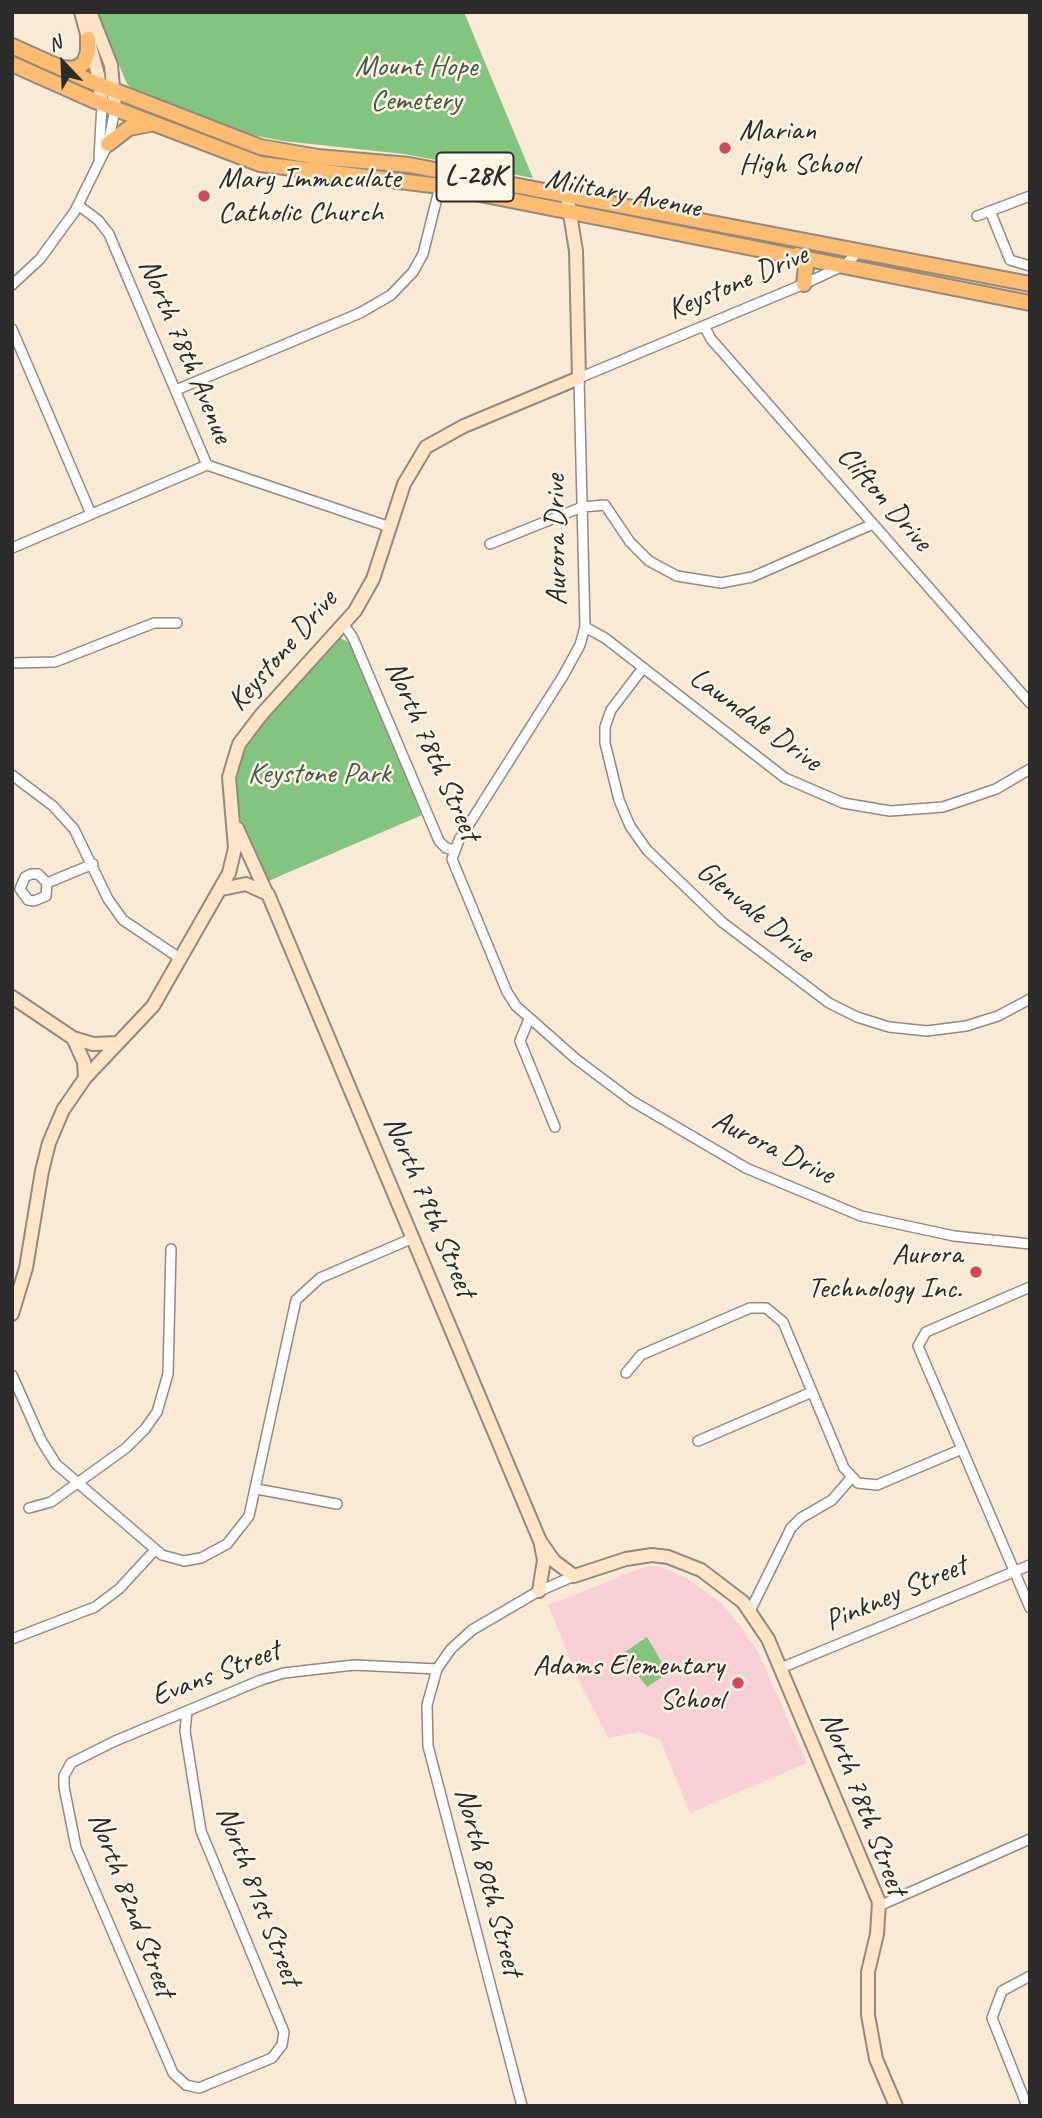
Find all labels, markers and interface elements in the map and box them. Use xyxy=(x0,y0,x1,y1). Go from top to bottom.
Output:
north arrow xyxy=(28,28,98,98)
text: N xyxy=(45,30,65,57)
park label: Mount Hope Cemetery xyxy=(355,49,477,119)
place label: Marian High School xyxy=(739,113,858,184)
marker: Marian High School xyxy=(717,140,733,156)
road number: L-28K xyxy=(436,152,514,202)
place label: Mary Immaculate Catholic Church xyxy=(218,161,401,232)
street label: Military Avenue xyxy=(542,161,704,227)
marker: Mary Immaculate Catholic Church xyxy=(196,188,212,204)
street label: Keystone Drive xyxy=(662,237,814,329)
street label: North 78th Avenue xyxy=(130,253,240,449)
street label: Clifton Drive xyxy=(829,439,939,559)
street label: Aurora Drive xyxy=(538,474,576,606)
street label: Keystone Drive xyxy=(221,583,345,719)
street label: North 78th Street xyxy=(376,655,488,847)
street label: Lawndale Drive xyxy=(682,660,828,780)
park label: Keystone Park xyxy=(248,756,390,792)
street label: Glenvale Drive xyxy=(689,854,821,970)
street label: Aurora Drive xyxy=(706,1103,840,1193)
street label: North 79th Street xyxy=(375,1111,483,1303)
place label: Aurora Technology Inc. xyxy=(807,1237,962,1308)
marker: Aurora Technology Inc. xyxy=(968,1264,984,1280)
street label: Pinkney Street xyxy=(820,1548,972,1640)
street label: Evans Street xyxy=(147,1633,285,1715)
place label: Adams Elementary School xyxy=(533,1648,724,1718)
marker: Adams Elementary School xyxy=(730,1675,746,1691)
street label: North 78th Street xyxy=(812,1707,914,1901)
street label: North 80th Street xyxy=(446,1784,530,1980)
street label: North 81st Street xyxy=(207,1801,309,1991)
street label: North 82nd Street xyxy=(79,1807,183,2003)

